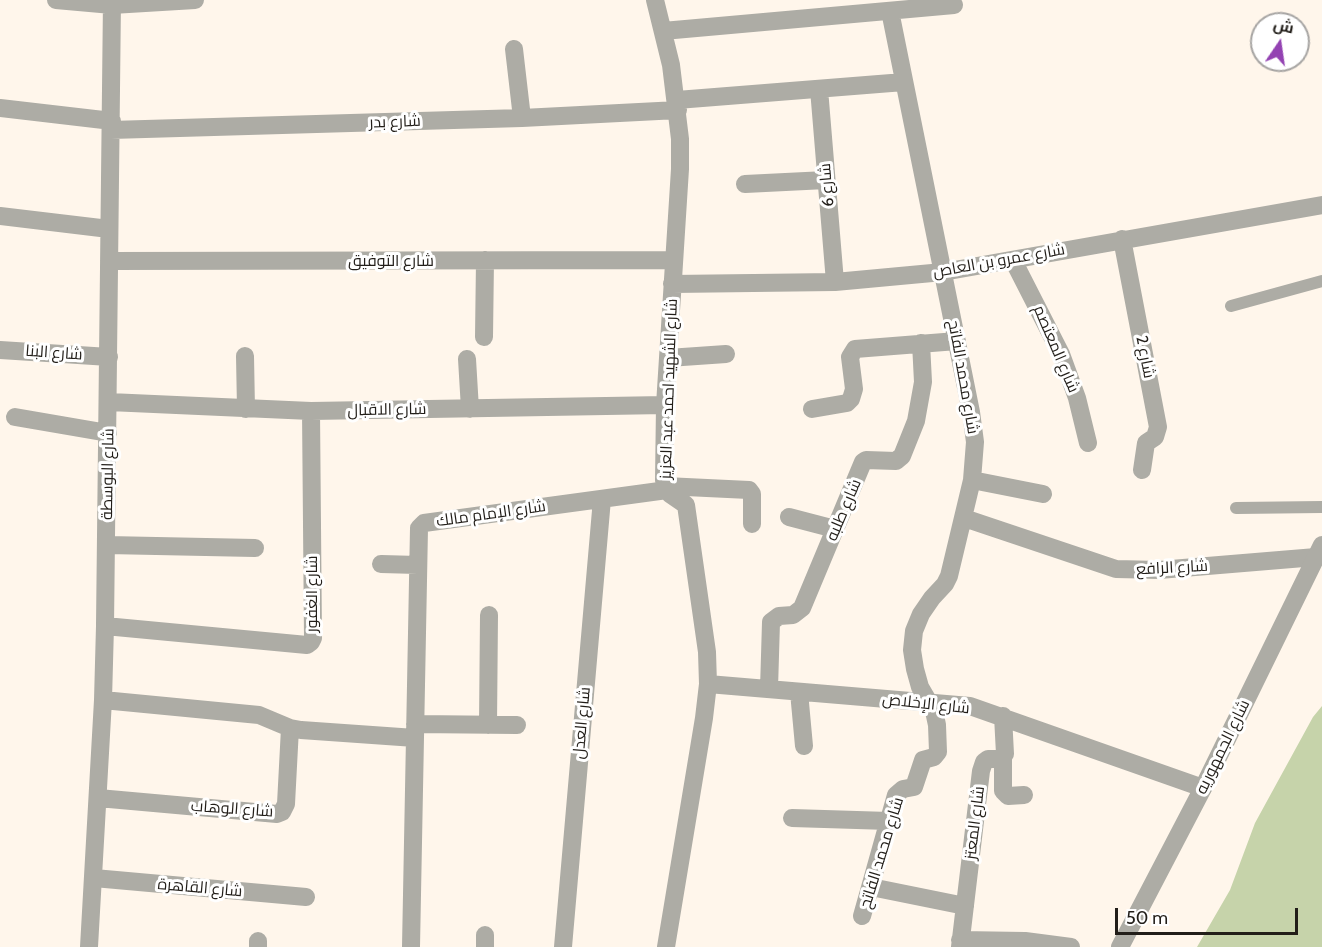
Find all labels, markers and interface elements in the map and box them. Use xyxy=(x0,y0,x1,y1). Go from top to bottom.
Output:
north arrow xyxy=(1250,12,1310,72)
text: ش xyxy=(1272,14,1296,37)
street label: شارع بدر xyxy=(369,112,421,132)
street label: شارع 6 xyxy=(816,162,838,208)
street label: شارع عمرو بن العاص xyxy=(932,240,1066,282)
street label: شارع التوفيق xyxy=(348,251,434,271)
street label: شارع الشهيد احمد عبد العزيز xyxy=(656,298,682,480)
street label: شارع المعتصم xyxy=(1029,302,1083,396)
street label: شارع محمد الفاتح xyxy=(944,318,982,436)
street label: شارع 2 xyxy=(1131,334,1159,380)
street label: شارع البنا xyxy=(25,341,83,365)
street label: شارع الاقبال xyxy=(347,400,427,420)
street label: شارع البوسطة xyxy=(98,428,118,520)
street label: شارع طلبه xyxy=(822,476,866,544)
street label: شارع الإمام مالك xyxy=(435,497,547,531)
street label: شارع الغفور xyxy=(302,555,322,633)
street label: شارع الرافع xyxy=(1135,557,1209,579)
street label: شارع العدل xyxy=(569,686,595,760)
street label: شارع الإخلاص xyxy=(881,690,971,718)
street label: شارع الجمهوريه xyxy=(1192,697,1254,797)
street label: شارع المعتز xyxy=(961,785,989,861)
street label: شارع محمد الفاتح xyxy=(856,795,908,911)
street label: شارع الوهاب xyxy=(190,797,274,821)
street label: شارع القاهرة xyxy=(157,875,243,901)
scale bar xyxy=(1118,896,1301,934)
text: 50 m xyxy=(1126,907,1168,929)

